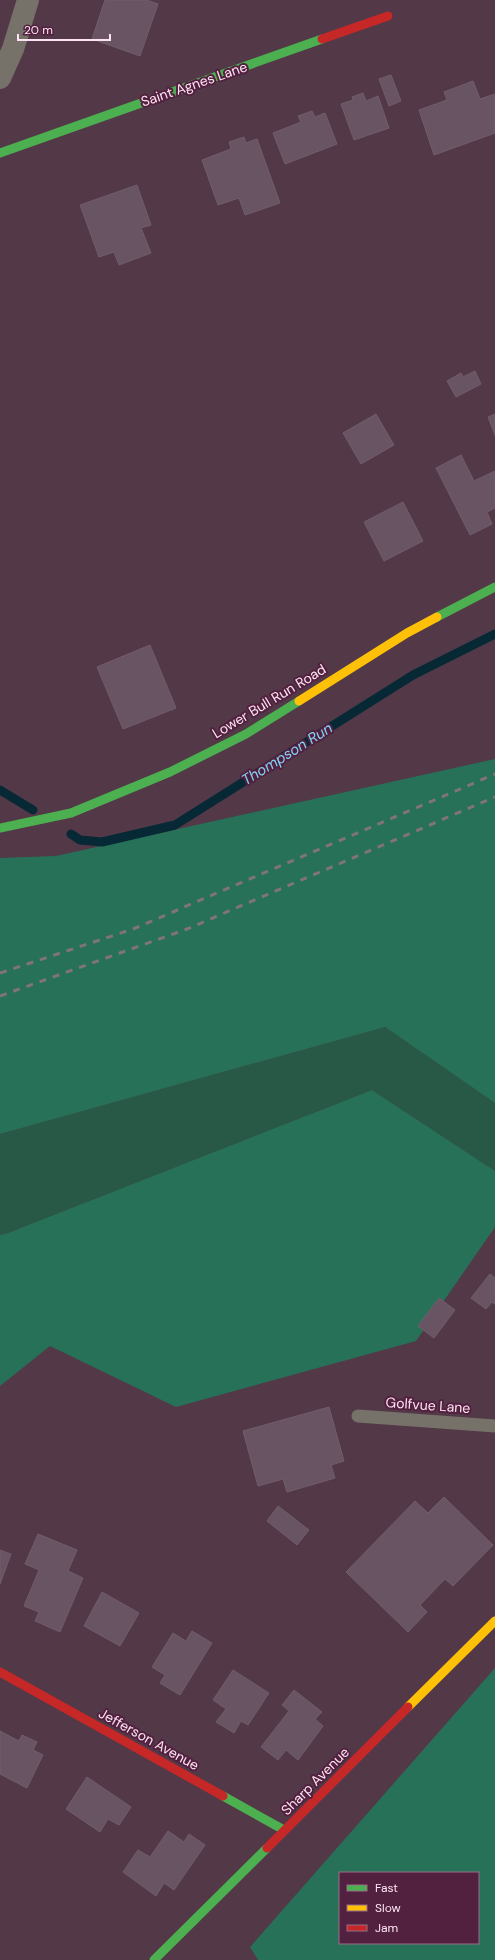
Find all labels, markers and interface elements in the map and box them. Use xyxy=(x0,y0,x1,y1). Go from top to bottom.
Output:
scale bar xyxy=(18,16,110,42)
text: 20 m xyxy=(24,22,53,38)
street label: Saint Agnes Lane xyxy=(139,57,250,111)
street label: Lower Bull Run Road xyxy=(209,660,329,742)
water label: Thompson Run xyxy=(238,718,337,790)
street label: Golfvue Lane xyxy=(385,1393,471,1417)
street label: Jefferson Avenue xyxy=(96,1704,202,1774)
street label: Sharp Avenue xyxy=(277,1743,353,1819)
legend xyxy=(339,1872,479,1944)
text: Fast xyxy=(375,1880,398,1896)
text: Slow xyxy=(375,1900,401,1916)
text: Jam xyxy=(375,1920,398,1936)

